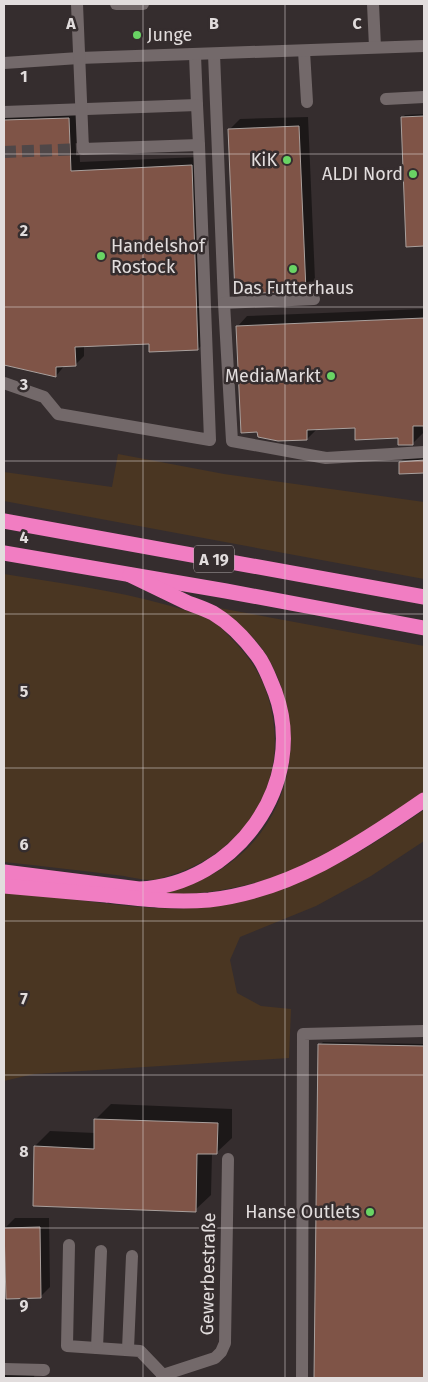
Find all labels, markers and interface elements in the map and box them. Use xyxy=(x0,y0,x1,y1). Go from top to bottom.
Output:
text: A xyxy=(65,14,76,33)
text: B xyxy=(209,14,219,33)
text: C xyxy=(352,14,362,33)
place label: Junge xyxy=(147,24,192,46)
marker: Junge xyxy=(131,29,143,41)
text: 1 xyxy=(20,67,28,86)
place label: KiK xyxy=(251,149,277,171)
marker: KiK xyxy=(281,154,293,166)
place label: ALDI Nord xyxy=(322,163,403,185)
marker: ALDI Nord xyxy=(407,168,419,180)
text: 2 xyxy=(20,221,28,240)
place label: Handelshof Rostock xyxy=(111,235,207,278)
marker: Handelshof Rostock xyxy=(95,250,107,262)
marker: Das Futterhaus xyxy=(287,263,299,275)
place label: Das Futterhaus xyxy=(232,277,354,299)
place label: MediaMarkt xyxy=(225,365,321,387)
marker: MediaMarkt xyxy=(325,370,337,382)
text: 3 xyxy=(19,375,28,394)
text: 4 xyxy=(19,528,29,547)
road number: A 19 xyxy=(194,546,234,572)
text: 5 xyxy=(20,682,29,701)
text: 6 xyxy=(19,835,29,854)
text: 7 xyxy=(20,989,28,1008)
text: 8 xyxy=(19,1142,29,1161)
place label: Hanse Outlets xyxy=(245,1201,360,1223)
marker: Hanse Outlets xyxy=(364,1206,376,1218)
street label: Gewerbestraße xyxy=(196,1212,220,1336)
text: 9 xyxy=(20,1296,29,1315)

